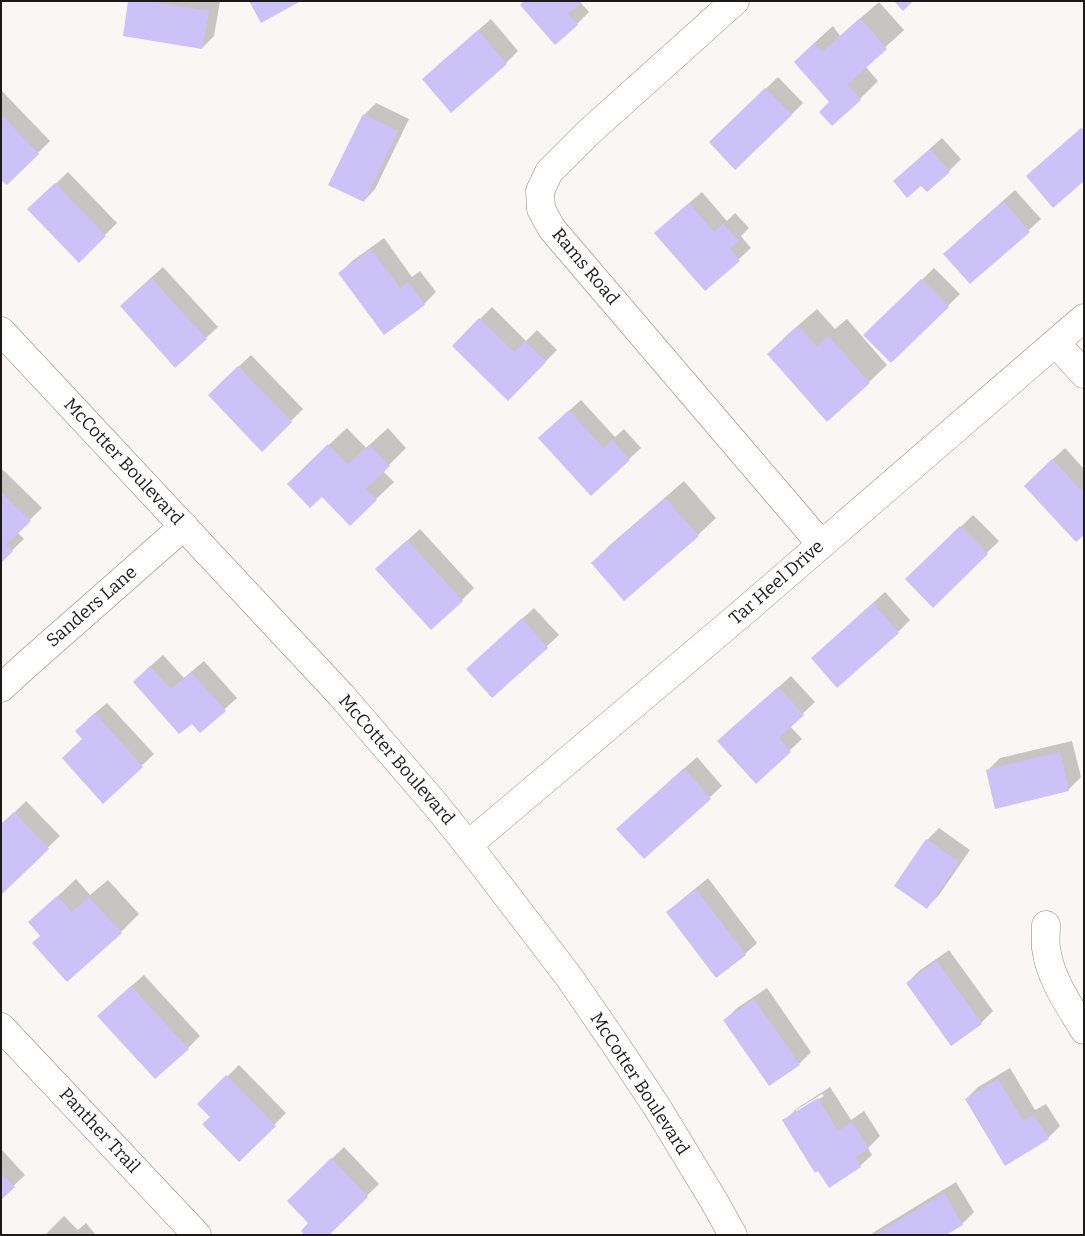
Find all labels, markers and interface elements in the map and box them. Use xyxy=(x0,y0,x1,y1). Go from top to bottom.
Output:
street label: Rams Road xyxy=(547,224,623,310)
street label: McCotter Boulevard xyxy=(59,394,187,530)
street label: Tar Heel Drive xyxy=(725,536,829,630)
street label: Sanders Lane xyxy=(42,562,142,652)
street label: McCotter Boulevard xyxy=(334,690,458,830)
street label: McCotter Boulevard xyxy=(585,1009,693,1159)
street label: Panther Trail xyxy=(54,1084,144,1178)

